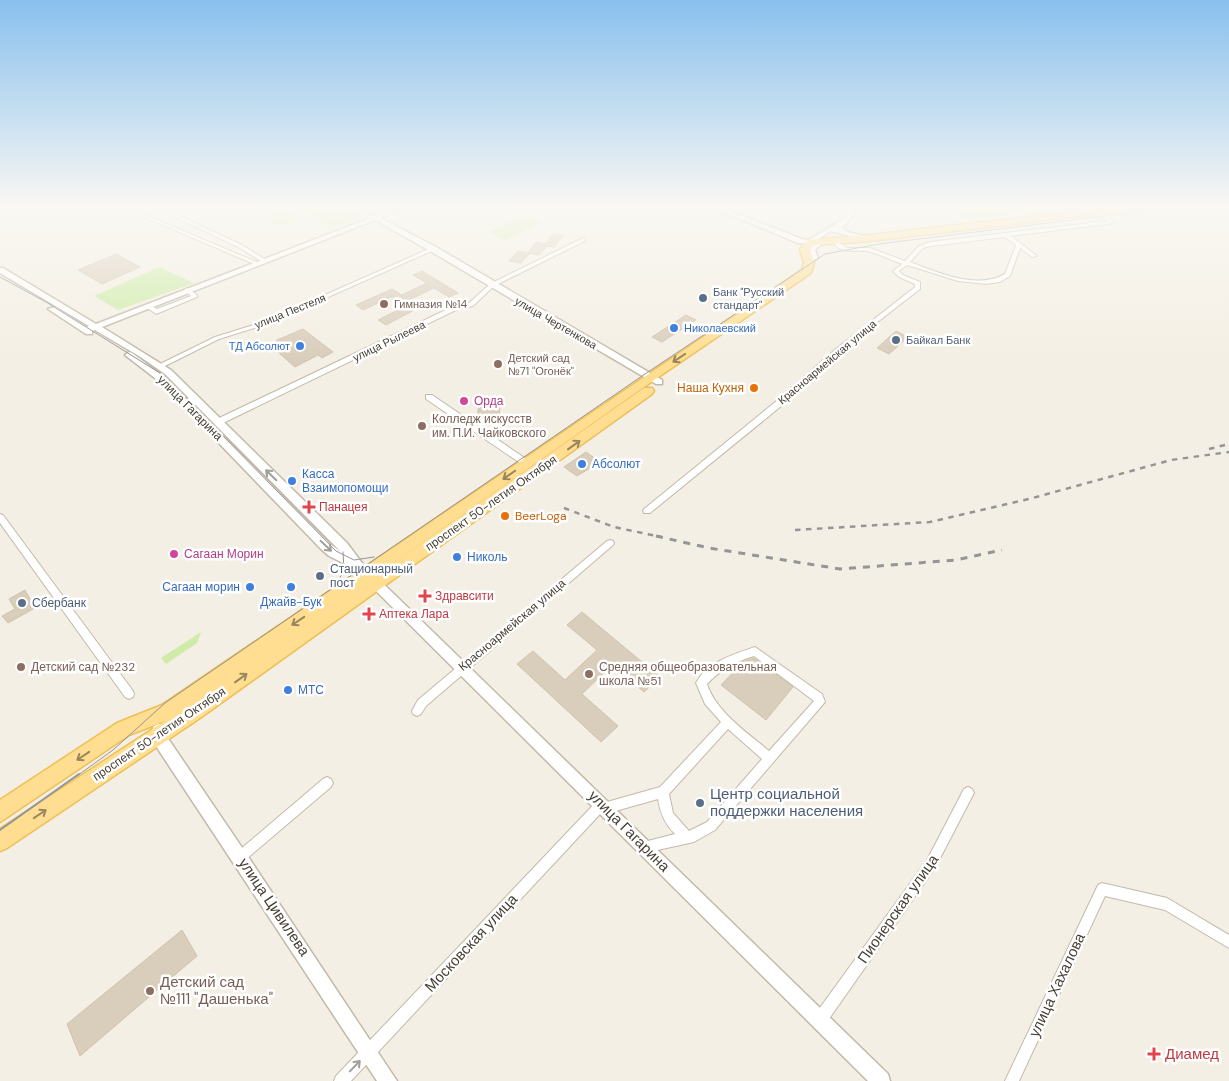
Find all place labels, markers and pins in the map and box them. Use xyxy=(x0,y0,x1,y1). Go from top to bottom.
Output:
place label: Банк "Русский стандарт" xyxy=(713,285,784,312)
marker: Банк "Русский стандарт" xyxy=(697,292,709,304)
place label: Гимназия №14 xyxy=(394,297,467,311)
marker: Гимназия №14 xyxy=(378,298,390,310)
place label: Николаевский xyxy=(684,321,756,335)
marker: Николаевский xyxy=(668,322,680,334)
place label: Байкал Банк xyxy=(906,333,970,347)
marker: Байкал Банк xyxy=(890,334,902,346)
place label: ТД Абсолют xyxy=(229,339,290,353)
marker: ТД Абсолют xyxy=(294,340,306,352)
place label: Детский сад №71 "Огонёк" xyxy=(508,351,574,378)
marker: Детский сад №71 "Огонёк" xyxy=(492,358,504,370)
place label: Наша Кухня xyxy=(677,380,744,396)
marker: Наша Кухня xyxy=(748,382,760,394)
place label: Орда xyxy=(474,393,504,409)
marker: Орда xyxy=(458,395,470,407)
place label: Колледж искусств им. П.И. Чайковского xyxy=(432,411,547,441)
marker: Колледж искусств им. П.И. Чайковского xyxy=(416,420,428,432)
place label: Абсолют xyxy=(592,456,641,472)
marker: Абсолют xyxy=(576,458,588,470)
place label: Касса Взаимопомощи xyxy=(302,466,388,496)
marker: Касса Взаимопомощи xyxy=(286,475,298,487)
place label: Панацея xyxy=(319,499,368,515)
marker: Панацея xyxy=(303,501,315,513)
place label: BeerLoga xyxy=(515,508,566,524)
marker: BeerLoga xyxy=(499,510,511,522)
place label: Сагаан Морин xyxy=(184,546,264,562)
marker: Сагаан Морин xyxy=(168,548,180,560)
place label: Николь xyxy=(467,549,507,565)
marker: Николь xyxy=(451,551,463,563)
place label: Стационарный пост xyxy=(330,561,413,591)
marker: Стационарный пост xyxy=(314,570,326,582)
place label: Сагаан морин xyxy=(162,579,240,595)
marker: Сагаан морин xyxy=(244,581,256,593)
marker: Джайв-Бук xyxy=(285,581,297,593)
place label: Здравсити xyxy=(435,588,494,604)
marker: Здравсити xyxy=(419,590,431,602)
place label: Джайв-Бук xyxy=(260,594,322,610)
place label: Сбербанк xyxy=(32,595,87,611)
marker: Сбербанк xyxy=(16,597,28,609)
place label: Аптека Лара xyxy=(379,606,449,622)
marker: Аптека Лара xyxy=(363,608,375,620)
place label: Детский сад №232 xyxy=(31,659,135,675)
place label: Средняя общеобразовательная школа №51 xyxy=(599,659,777,689)
marker: Детский сад №232 xyxy=(15,661,27,673)
marker: Средняя общеобразовательная школа №51 xyxy=(583,668,595,680)
place label: МТС xyxy=(298,682,324,698)
marker: МТС xyxy=(282,684,294,696)
place label: Центр социальной поддержки населения xyxy=(710,784,863,821)
marker: Центр социальной поддержки населения xyxy=(694,797,706,809)
place label: Детский сад №111 "Дашенька" xyxy=(160,972,273,1009)
marker: Детский сад №111 "Дашенька" xyxy=(144,985,156,997)
place label: Диамед xyxy=(1165,1044,1219,1064)
marker: Диамед xyxy=(1147,1047,1161,1061)

